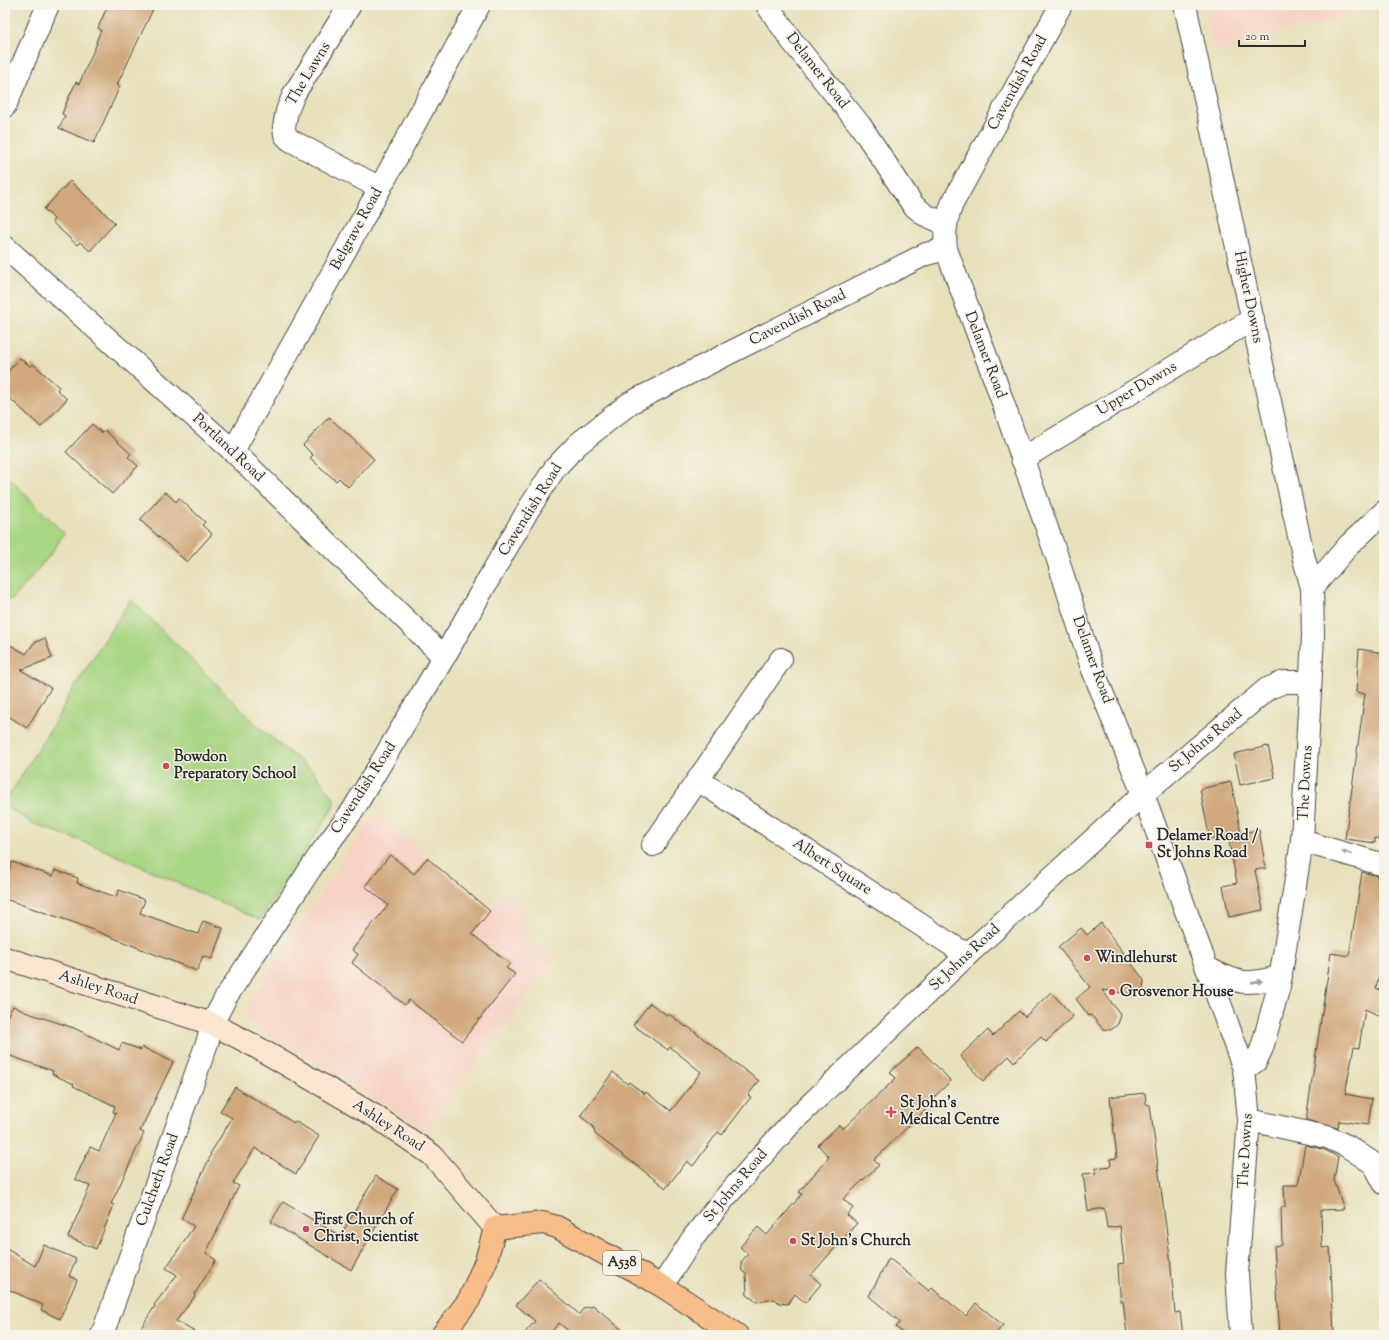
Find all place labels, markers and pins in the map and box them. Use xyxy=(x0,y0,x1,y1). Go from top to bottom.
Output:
place label: Bowdon Preparatory School xyxy=(174,747,297,785)
marker: Bowdon Preparatory School xyxy=(161,761,171,771)
place label: Delamer Road / St Johns Road xyxy=(1157,826,1259,864)
marker: Delamer Road / St Johns Road xyxy=(1144,840,1154,850)
place label: Windlehurst xyxy=(1095,948,1178,969)
marker: Windlehurst xyxy=(1082,953,1092,963)
place label: Grosvenor House xyxy=(1120,982,1234,1003)
marker: Grosvenor House xyxy=(1107,987,1117,997)
place label: St John's Medical Centre xyxy=(900,1093,999,1131)
marker: St John's Medical Centre xyxy=(885,1106,897,1118)
place label: First Church of Christ, Scientist xyxy=(314,1210,420,1248)
marker: First Church of Christ, Scientist xyxy=(301,1224,311,1234)
place label: St John's Church xyxy=(801,1231,911,1252)
marker: St John's Church xyxy=(788,1236,798,1246)

